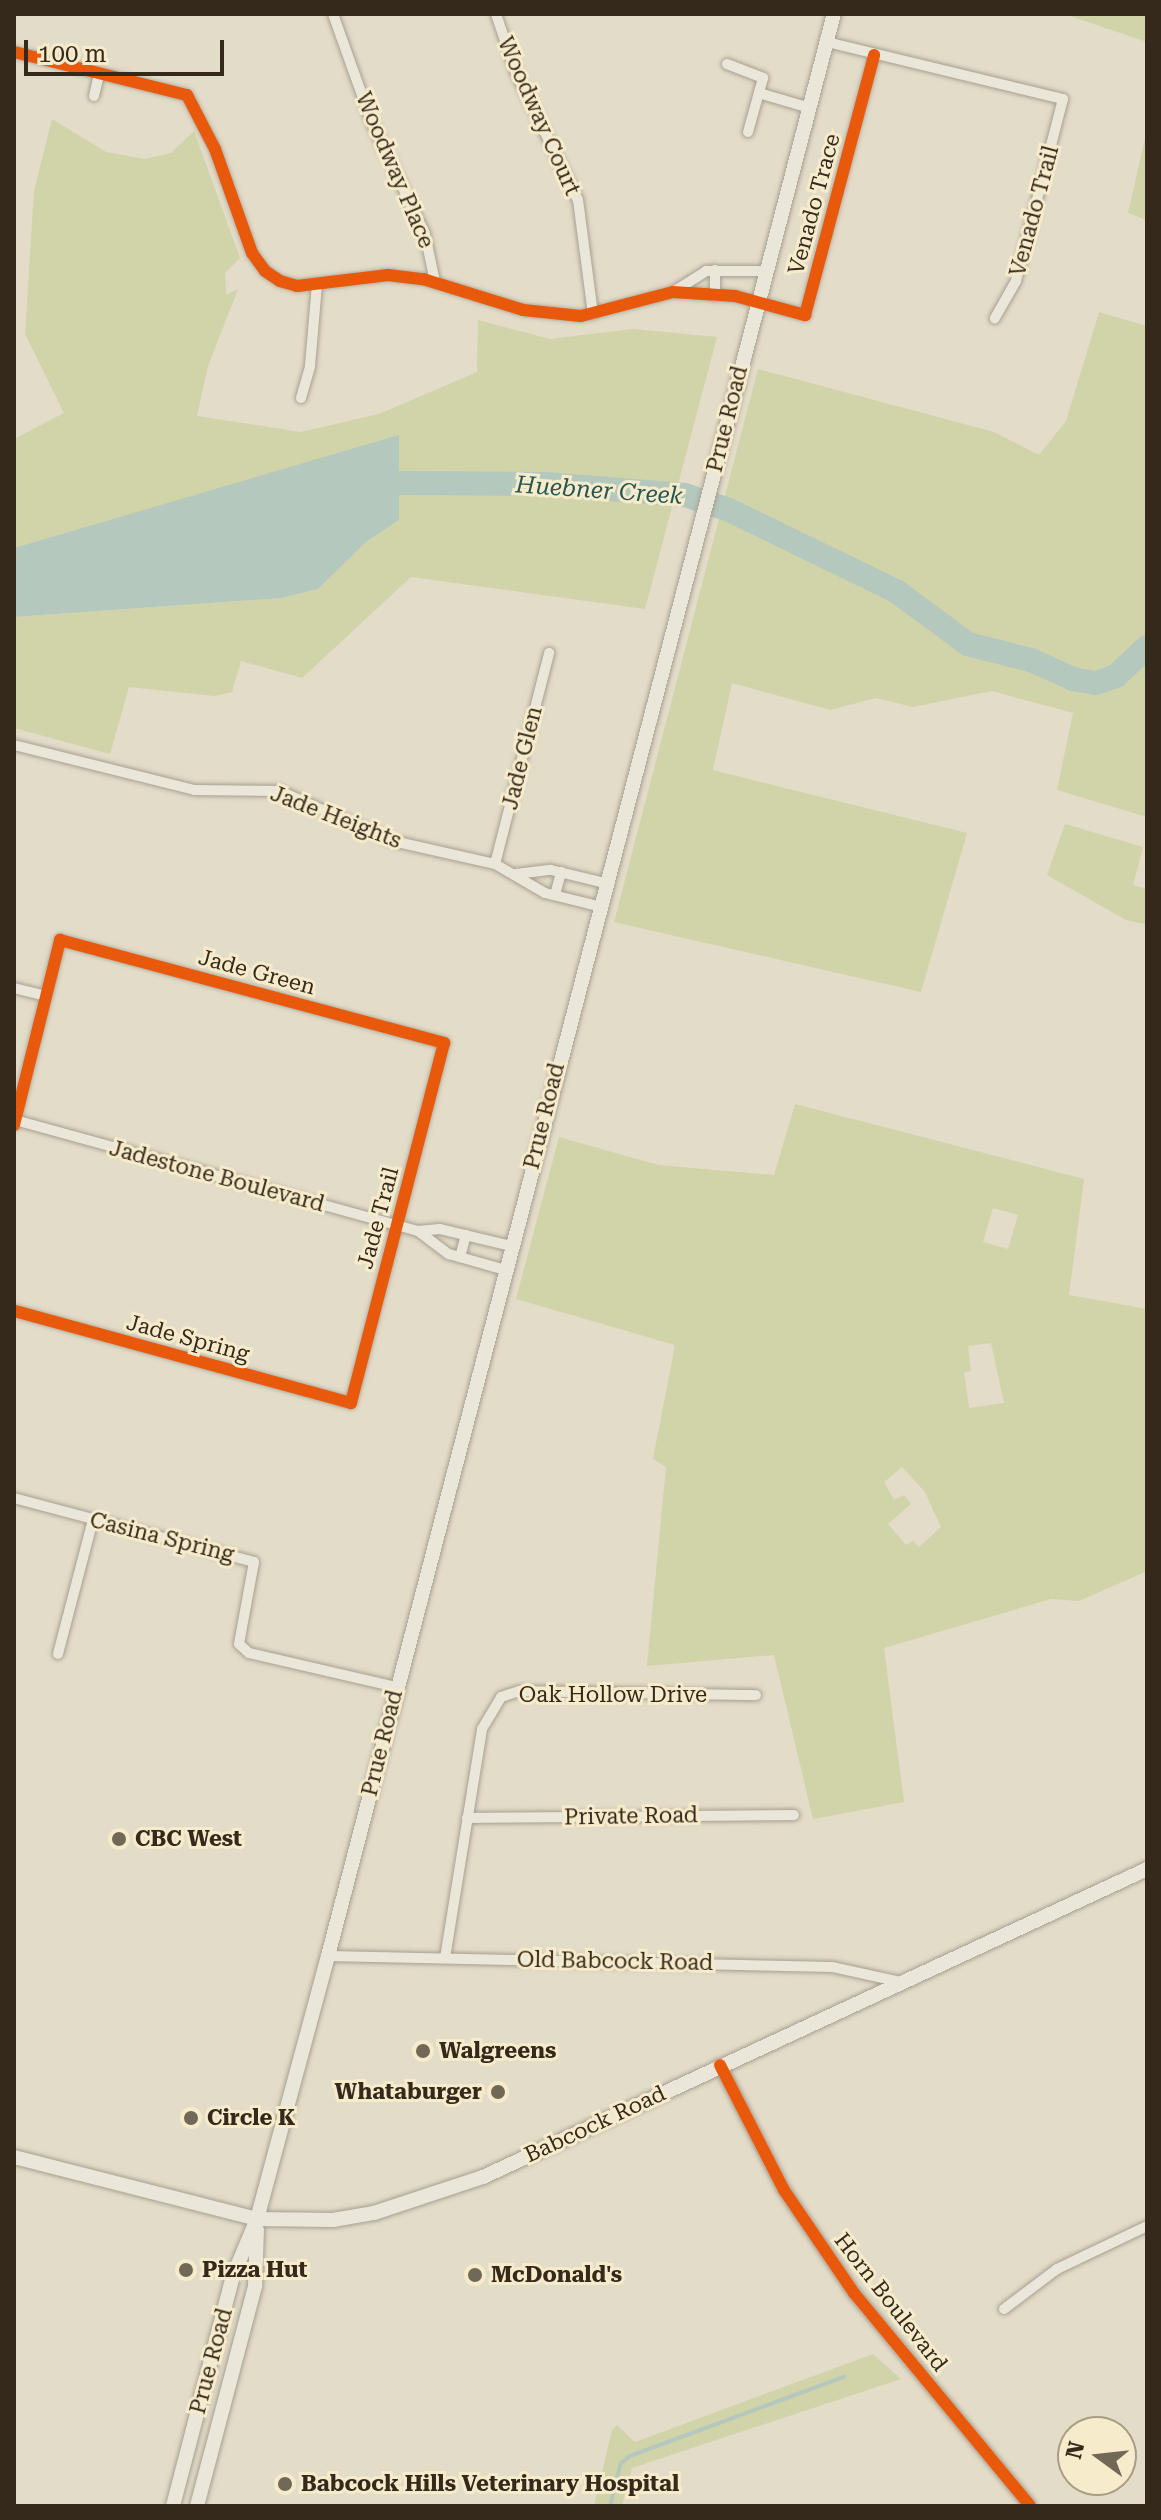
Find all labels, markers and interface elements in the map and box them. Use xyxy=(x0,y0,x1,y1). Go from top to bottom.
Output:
scale bar xyxy=(28,24,228,74)
street label: Woodway Court xyxy=(492,33,586,199)
text: 100 m xyxy=(38,40,106,68)
street label: Woodway Place xyxy=(350,88,440,252)
street label: Venado Trace xyxy=(783,131,845,277)
street label: Venado Trail xyxy=(1004,143,1064,279)
street label: Prue Road xyxy=(701,363,753,475)
water label: Huebner Creek xyxy=(514,471,684,511)
street label: Jade Glen xyxy=(496,704,548,812)
street label: Jade Heights xyxy=(267,780,405,854)
street label: Jade Green xyxy=(196,944,318,1000)
street label: Prue Road xyxy=(518,1060,570,1172)
street label: Jadestone Boulevard xyxy=(107,1135,327,1217)
street label: Jade Trail xyxy=(352,1164,404,1272)
street label: Jade Spring xyxy=(124,1309,252,1367)
street label: Casina Spring xyxy=(87,1506,237,1568)
street label: Oak Hollow Drive xyxy=(519,1682,707,1708)
street label: Prue Road xyxy=(356,1687,408,1799)
street label: Private Road xyxy=(564,1802,698,1830)
place label: CBC West xyxy=(135,1826,242,1852)
marker: CBC West xyxy=(110,1830,128,1848)
street label: Old Babcock Road xyxy=(517,1946,713,1976)
place label: Walgreens xyxy=(439,2038,556,2064)
marker: Walgreens xyxy=(414,2042,432,2060)
place label: Whataburger xyxy=(335,2079,482,2105)
street label: Babcock Road xyxy=(520,2080,670,2168)
marker: Whataburger xyxy=(489,2083,507,2101)
place label: Circle K xyxy=(207,2105,295,2131)
marker: Circle K xyxy=(182,2109,200,2127)
street label: Horn Boulevard xyxy=(829,2228,953,2376)
place label: Pizza Hut xyxy=(202,2257,307,2283)
marker: Pizza Hut xyxy=(177,2261,195,2279)
place label: McDonald's xyxy=(491,2262,622,2288)
marker: McDonald's xyxy=(466,2266,484,2284)
street label: Prue Road xyxy=(184,2305,238,2417)
north arrow xyxy=(1057,2416,1137,2496)
text: N xyxy=(1061,2439,1090,2462)
place label: Babcock Hills Veterinary Hospital xyxy=(301,2471,679,2497)
marker: Babcock Hills Veterinary Hospital xyxy=(276,2475,294,2493)

